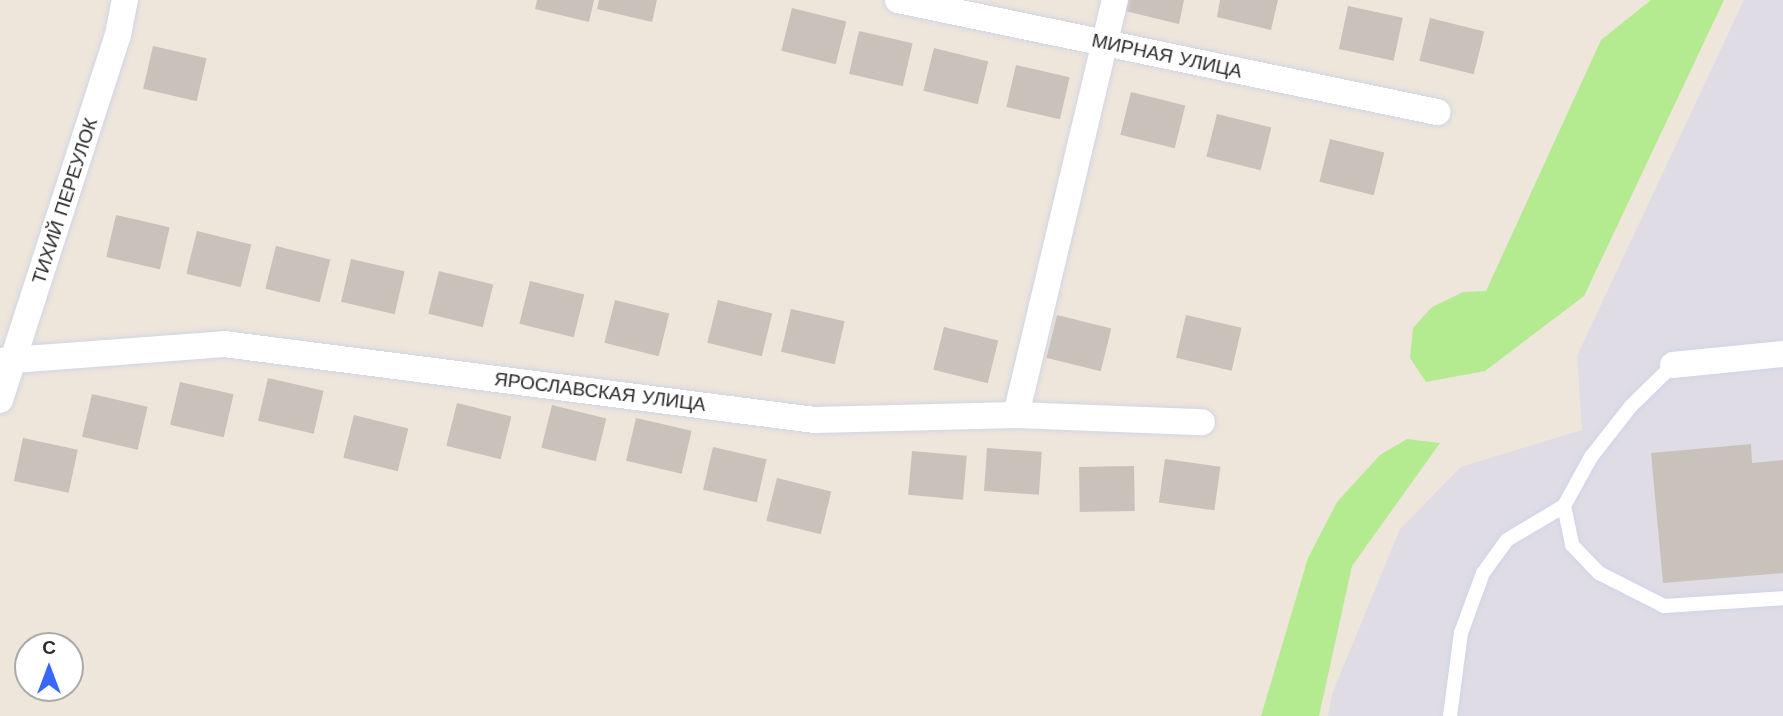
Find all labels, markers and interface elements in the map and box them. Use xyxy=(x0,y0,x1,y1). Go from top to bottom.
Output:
street label: МИРНАЯ УЛИЦА xyxy=(1090,29,1244,83)
street label: ТИХИЙ ПЕРЕУЛОК xyxy=(27,115,103,287)
street label: ЯРОСЛАВСКАЯ УЛИЦА xyxy=(493,368,707,416)
north arrow xyxy=(14,632,84,702)
text: С xyxy=(42,636,56,659)

